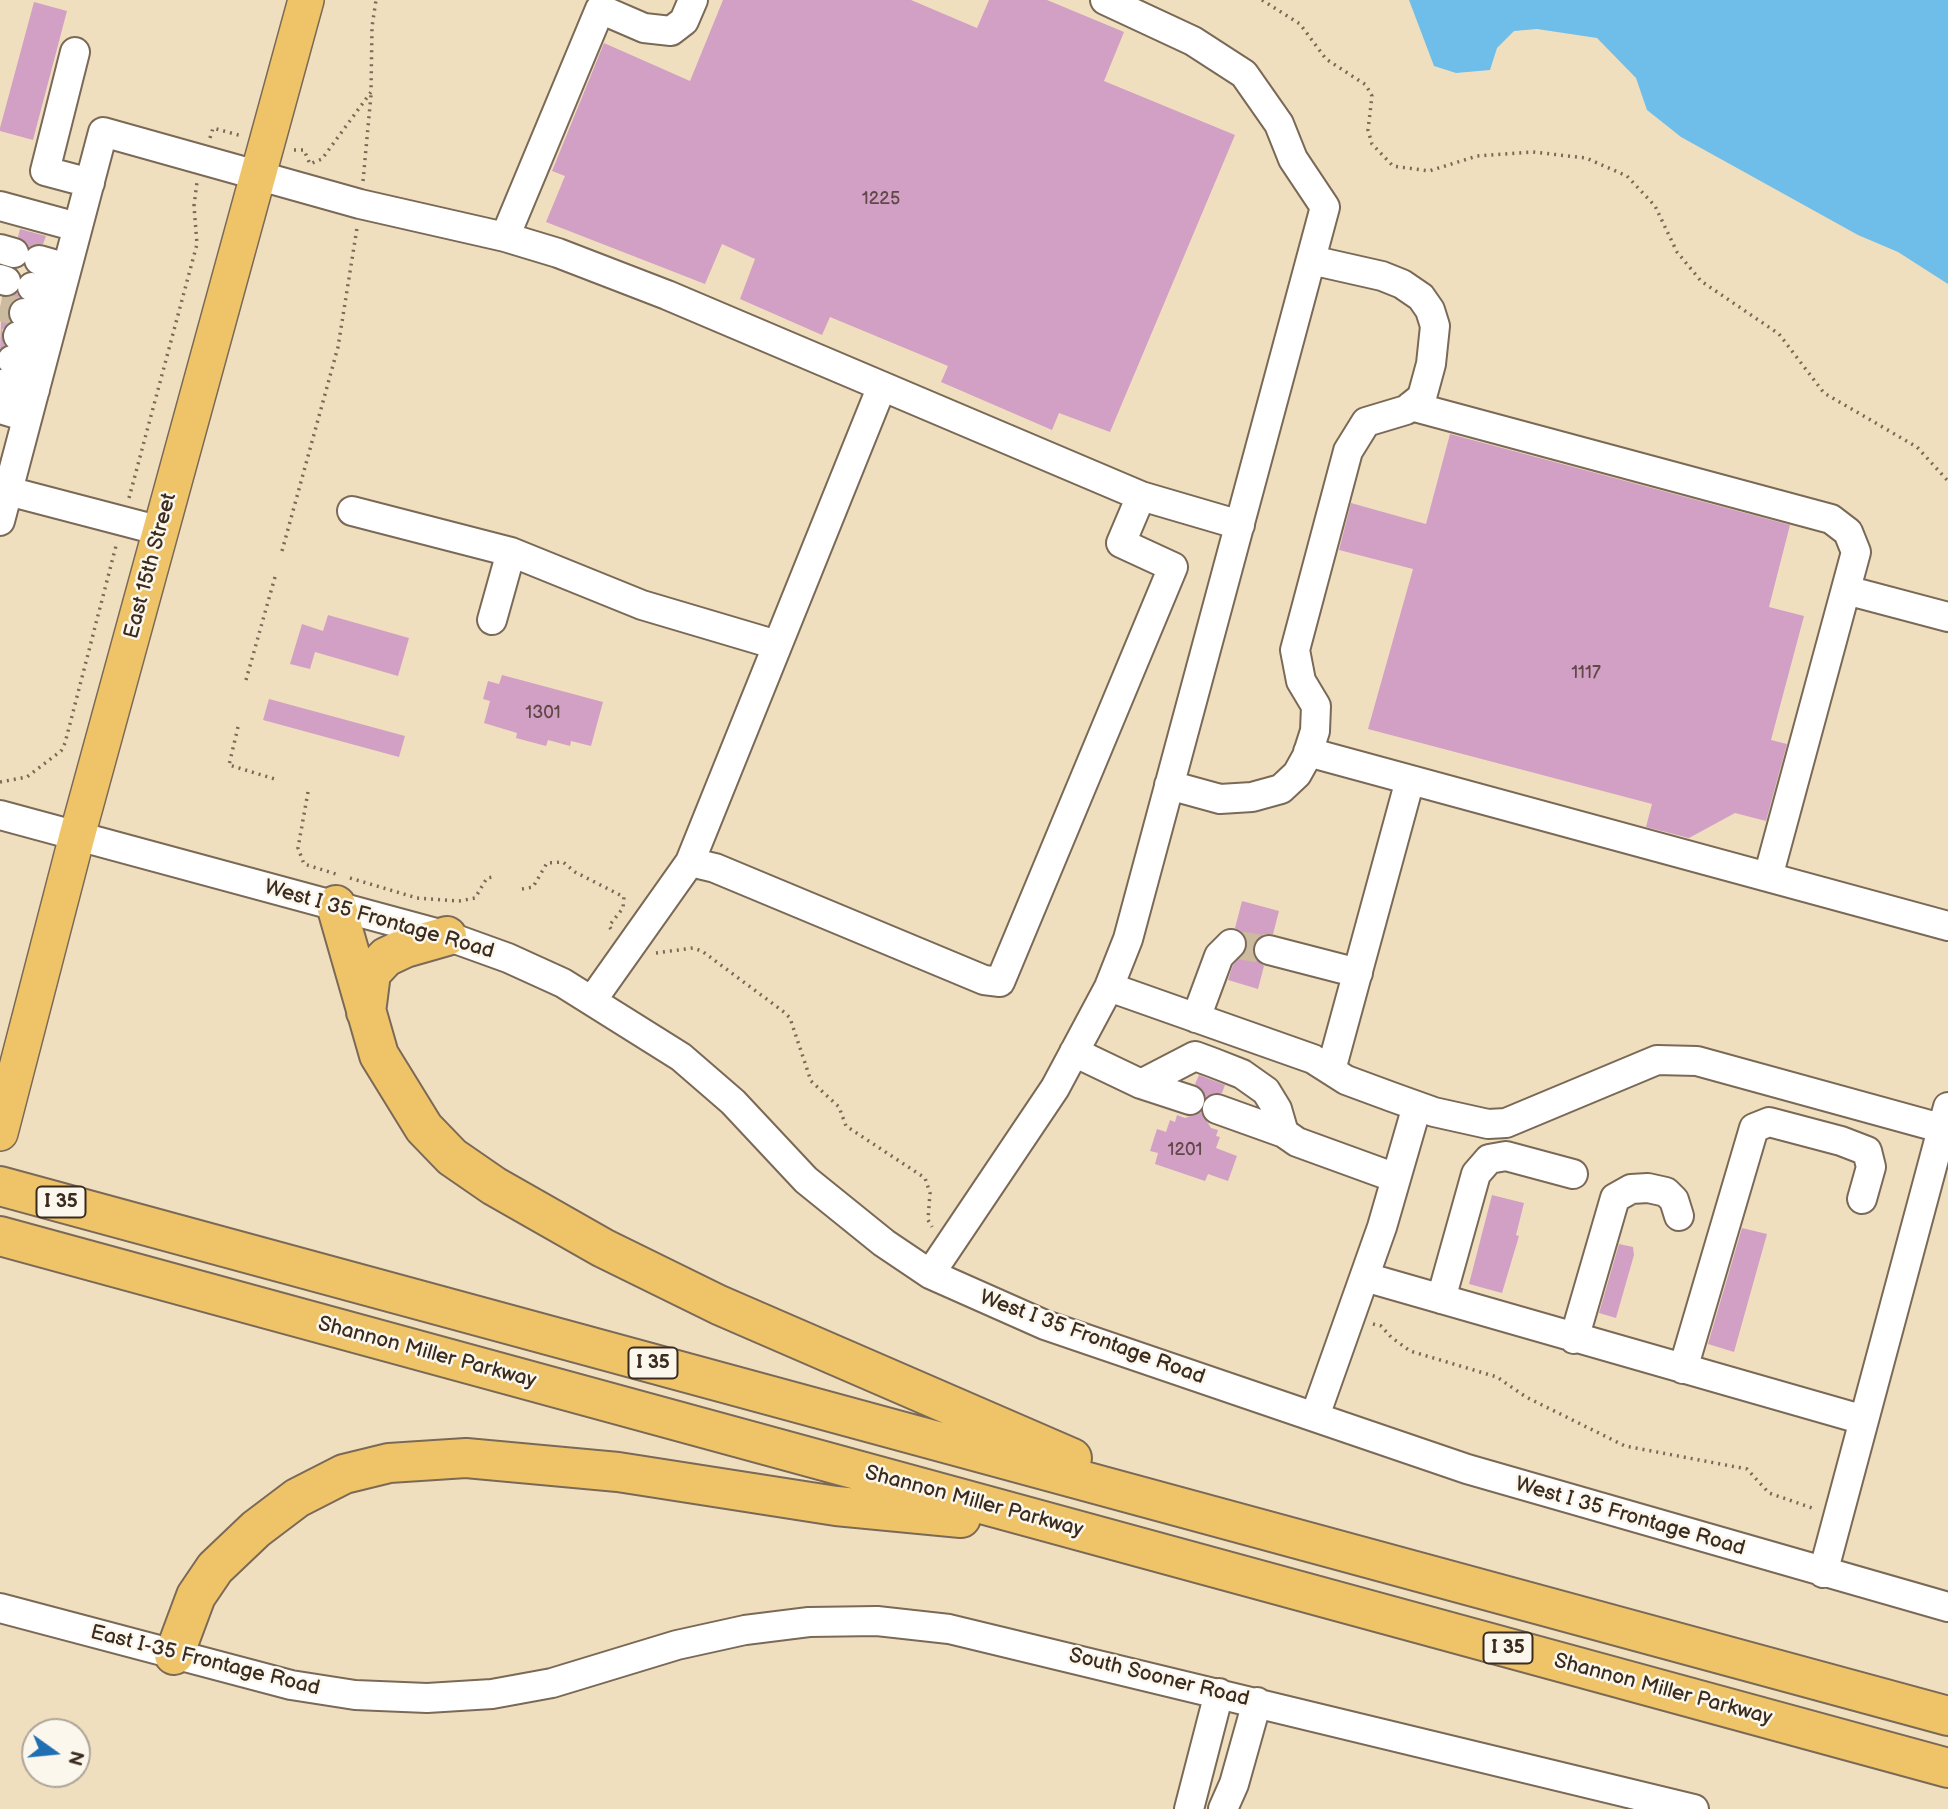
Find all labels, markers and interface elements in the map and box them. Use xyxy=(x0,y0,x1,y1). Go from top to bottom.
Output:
house number: 1225 xyxy=(862,188,900,210)
street label: East 15th Street xyxy=(119,490,183,642)
house number: 1117 xyxy=(1571,662,1601,684)
house number: 1301 xyxy=(525,702,561,724)
street label: West I 35 Frontage Road xyxy=(261,875,497,965)
house number: 1201 xyxy=(1167,1139,1203,1161)
road number: I 35 xyxy=(36,1186,86,1218)
street label: West I 35 Frontage Road xyxy=(976,1285,1208,1391)
street label: Shannon Miller Parkway xyxy=(315,1312,539,1394)
road number: I 35 xyxy=(628,1348,678,1378)
street label: Shannon Miller Parkway xyxy=(862,1461,1086,1543)
street label: West I 35 Frontage Road xyxy=(1512,1472,1748,1562)
street label: East I-35 Frontage Road xyxy=(88,1620,322,1702)
road number: I 35 xyxy=(1484,1632,1532,1664)
street label: South Sooner Road xyxy=(1066,1643,1252,1713)
street label: Shannon Miller Parkway xyxy=(1551,1649,1775,1731)
north arrow xyxy=(21,1718,91,1788)
text: N xyxy=(62,1748,88,1768)

